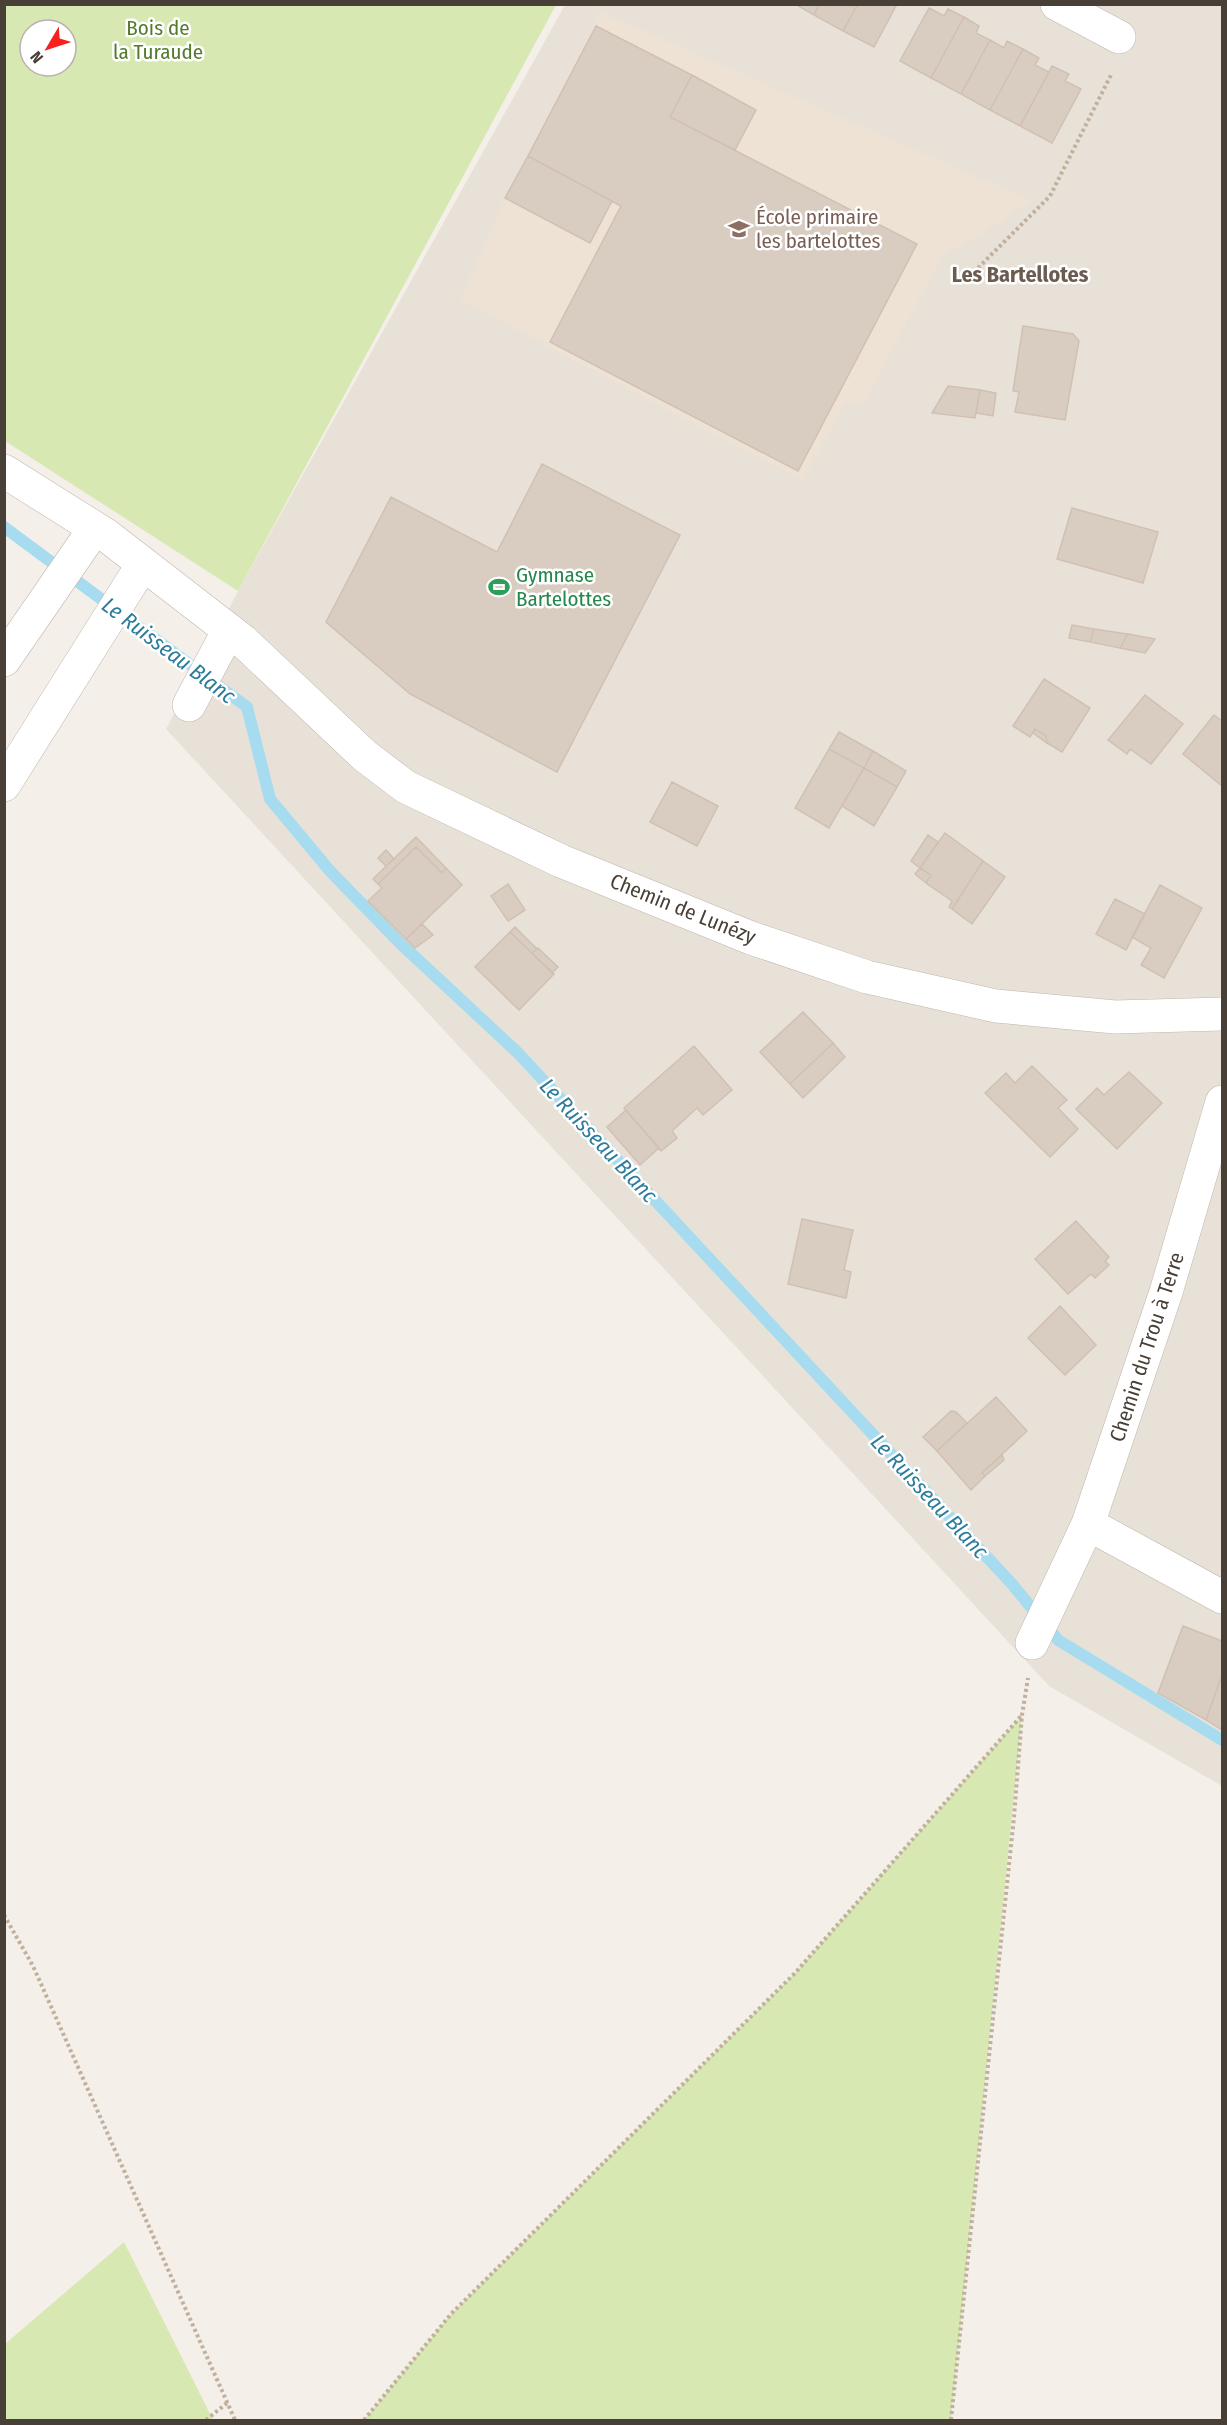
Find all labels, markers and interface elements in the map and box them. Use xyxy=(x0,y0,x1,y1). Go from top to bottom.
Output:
park label: Bois de la Turaude xyxy=(113,15,203,65)
north arrow xyxy=(18,18,78,78)
text: N xyxy=(26,47,47,67)
place label: École primaire les bartelottes xyxy=(756,204,881,254)
school or university icon: École primaire les bartelottes xyxy=(727,217,751,241)
district label: Les Bartellotes xyxy=(952,261,1089,288)
place label: Gymnase Bartelottes xyxy=(516,562,611,612)
sports icon: Gymnase Bartelottes xyxy=(487,575,511,599)
water label: Le Ruisseau Blanc xyxy=(97,591,241,710)
street label: Chemin de Lunézy xyxy=(606,868,760,950)
water label: Le Ruisseau Blanc xyxy=(534,1073,664,1209)
street label: Chemin du Trou à Terre xyxy=(1104,1249,1190,1445)
water label: Le Ruisseau Blanc xyxy=(865,1429,995,1565)

